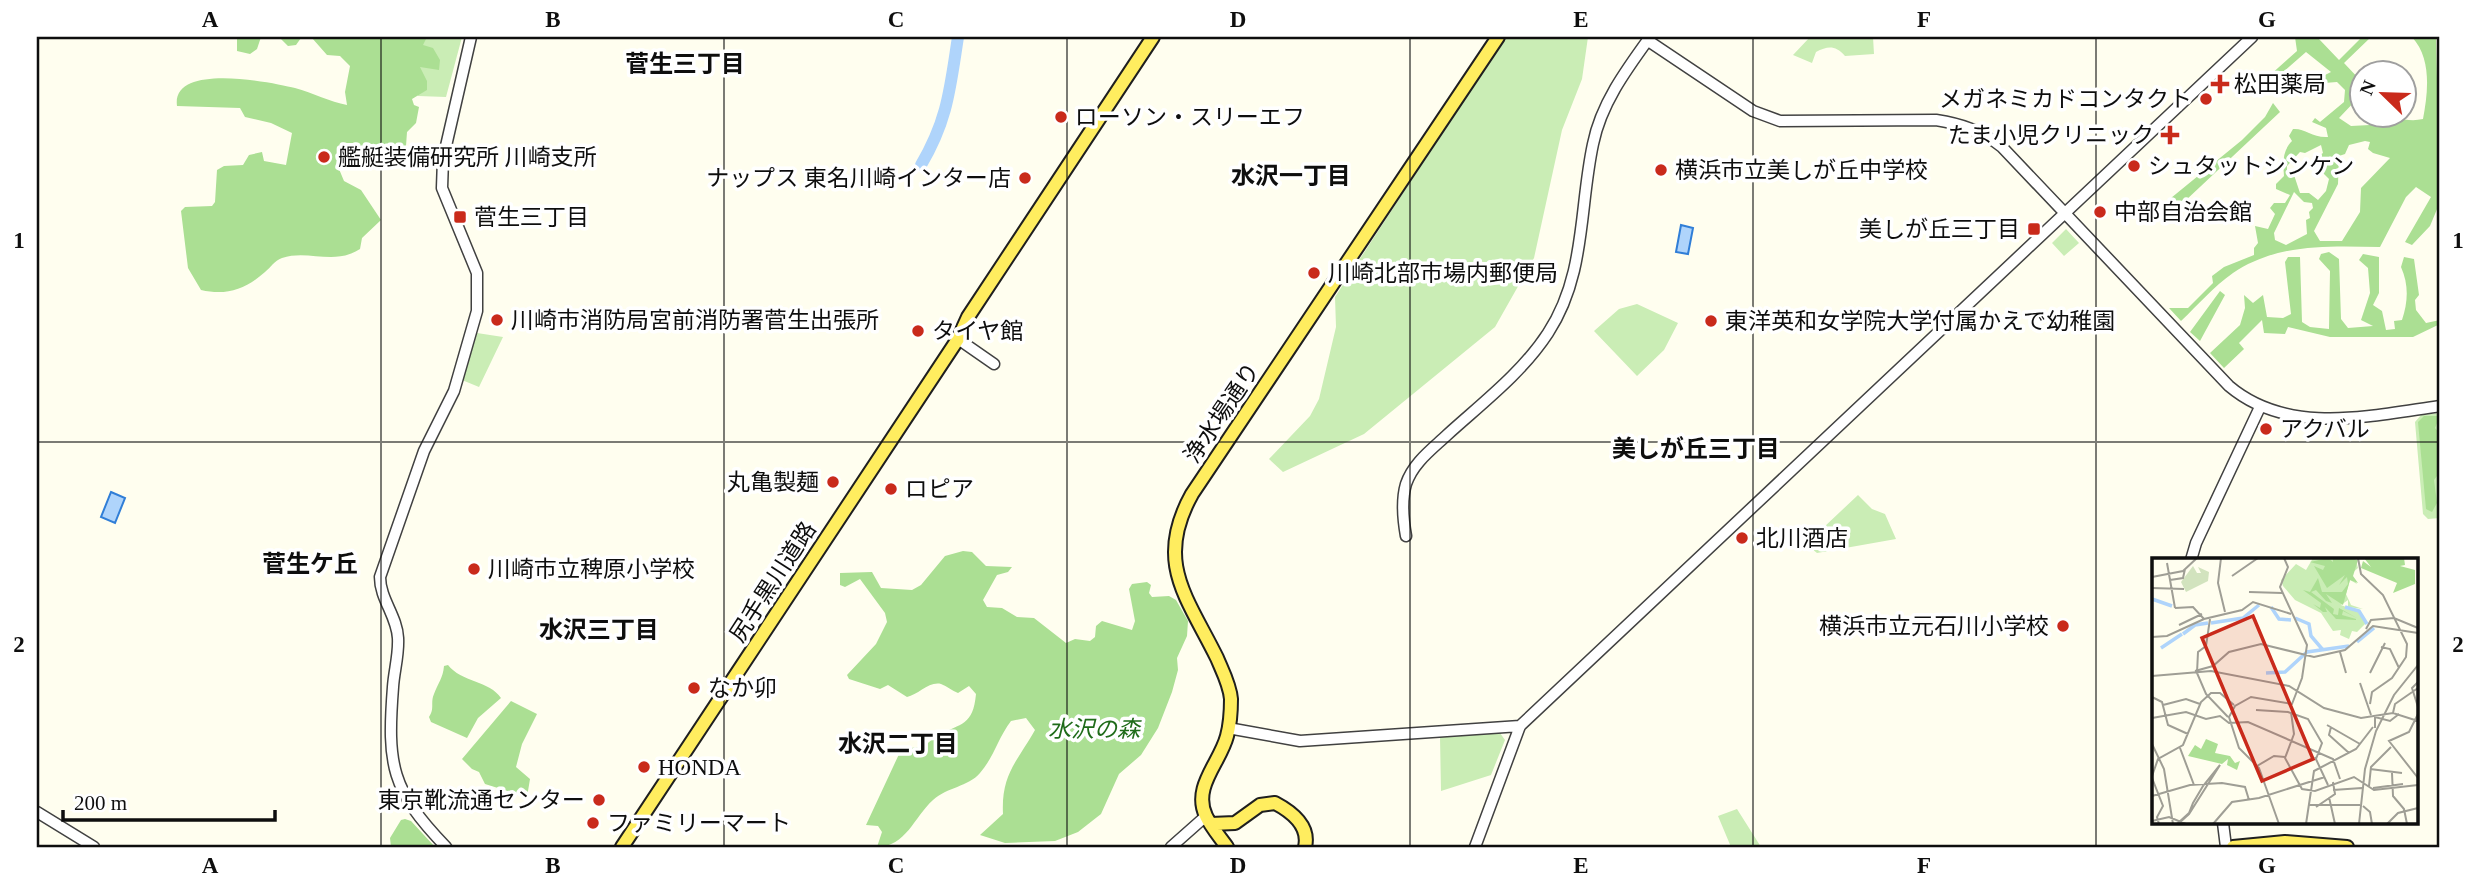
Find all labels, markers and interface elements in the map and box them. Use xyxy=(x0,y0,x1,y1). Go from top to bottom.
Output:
text: A xyxy=(202,7,219,32)
text: B xyxy=(545,7,561,32)
text: C xyxy=(888,7,904,32)
text: D xyxy=(1230,7,1246,32)
text: E xyxy=(1573,7,1589,32)
text: F xyxy=(1917,7,1931,32)
text: G xyxy=(2258,7,2276,32)
district label: 菅生三丁目 xyxy=(625,51,745,77)
north arrow xyxy=(2348,60,2418,130)
place label: 松田薬局 xyxy=(2234,72,2326,97)
marker: 松田薬局 xyxy=(2212,76,2228,92)
text: N xyxy=(2355,77,2380,98)
place label: メガネミカドコンタクト xyxy=(1939,87,2192,112)
marker: メガネミカドコンタクト xyxy=(2198,91,2214,107)
place label: ローソン・スリーエフ xyxy=(1075,105,1305,130)
marker: ローソン・スリーエフ xyxy=(1053,109,1069,125)
place label: たま小児クリニック xyxy=(1948,123,2154,148)
marker: たま小児クリニック xyxy=(2160,125,2180,145)
place label: 艦艇装備研究所 川崎支所 xyxy=(338,145,597,170)
marker: 艦艇装備研究所 川崎支所 xyxy=(316,149,332,165)
place label: シュタットシンケン xyxy=(2148,154,2354,179)
place label: 横浜市立美しが丘中学校 xyxy=(1675,158,1928,183)
marker: シュタットシンケン xyxy=(2126,158,2142,174)
marker: 横浜市立美しが丘中学校 xyxy=(1653,162,1669,178)
district label: 水沢一丁目 xyxy=(1231,163,1351,189)
place label: ナップス 東名川崎インター店 xyxy=(706,166,1011,191)
marker: ナップス 東名川崎インター店 xyxy=(1017,170,1033,186)
place label: 中部自治会館 xyxy=(2114,200,2252,225)
marker: 中部自治会館 xyxy=(2092,204,2108,220)
place label: 菅生三丁目 xyxy=(474,205,589,230)
marker: 菅生三丁目 xyxy=(452,209,468,225)
place label: 美しが丘三丁目 xyxy=(1859,217,2020,242)
marker: 美しが丘三丁目 xyxy=(2026,221,2042,237)
text: 1 xyxy=(13,228,25,253)
text: 1 xyxy=(2452,228,2464,253)
place label: 川崎北部市場内郵便局 xyxy=(1328,261,1558,286)
marker: 川崎北部市場内郵便局 xyxy=(1306,265,1322,281)
place label: 川崎市消防局宮前消防署菅生出張所 xyxy=(511,308,879,333)
place label: 東洋英和女学院大学付属かえで幼稚園 xyxy=(1725,309,2115,334)
marker: 川崎市消防局宮前消防署菅生出張所 xyxy=(489,312,505,328)
marker: 東洋英和女学院大学付属かえで幼稚園 xyxy=(1703,313,1719,329)
place label: タイヤ館 xyxy=(932,319,1023,344)
marker: タイヤ館 xyxy=(910,323,926,339)
street label: 浄水場通り xyxy=(1179,358,1265,468)
place label: アクバル xyxy=(2280,417,2370,442)
marker: アクバル xyxy=(2258,421,2274,437)
district label: 美しが丘三丁目 xyxy=(1612,436,1780,462)
place label: 丸亀製麺 xyxy=(727,470,819,495)
marker: 丸亀製麺 xyxy=(825,474,841,490)
place label: ロピア xyxy=(905,477,974,502)
marker: ロピア xyxy=(883,481,899,497)
street label: 尻手黒川道路 xyxy=(725,517,821,647)
place label: 北川酒店 xyxy=(1756,526,1848,551)
marker: 北川酒店 xyxy=(1734,530,1750,546)
district label: 菅生ケ丘 xyxy=(262,551,358,577)
place label: 川崎市立稗原小学校 xyxy=(488,557,695,582)
inset map xyxy=(2152,558,2418,824)
marker: 川崎市立稗原小学校 xyxy=(466,561,482,577)
place label: 横浜市立元石川小学校 xyxy=(1819,614,2049,639)
district label: 水沢三丁目 xyxy=(539,617,659,643)
marker: 横浜市立元石川小学校 xyxy=(2055,618,2071,634)
text: 2 xyxy=(13,632,25,657)
text: 2 xyxy=(2452,632,2464,657)
place label: なか卯 xyxy=(708,676,777,701)
marker: なか卯 xyxy=(686,680,702,696)
park label: 水沢の森 xyxy=(1048,717,1142,742)
district label: 水沢二丁目 xyxy=(838,731,958,757)
place label: HONDA xyxy=(658,755,741,780)
marker: HONDA xyxy=(636,759,652,775)
scale bar xyxy=(63,779,275,823)
place label: 東京靴流通センター xyxy=(378,788,585,813)
text: 200 m xyxy=(74,791,127,815)
marker: 東京靴流通センター xyxy=(591,792,607,808)
place label: ファミリーマート xyxy=(607,811,791,836)
marker: ファミリーマート xyxy=(585,815,601,831)
text: A xyxy=(202,853,219,878)
text: B xyxy=(545,853,561,878)
text: C xyxy=(888,853,904,878)
text: D xyxy=(1230,853,1246,878)
text: E xyxy=(1573,853,1589,878)
text: F xyxy=(1917,853,1931,878)
text: G xyxy=(2258,853,2276,878)

